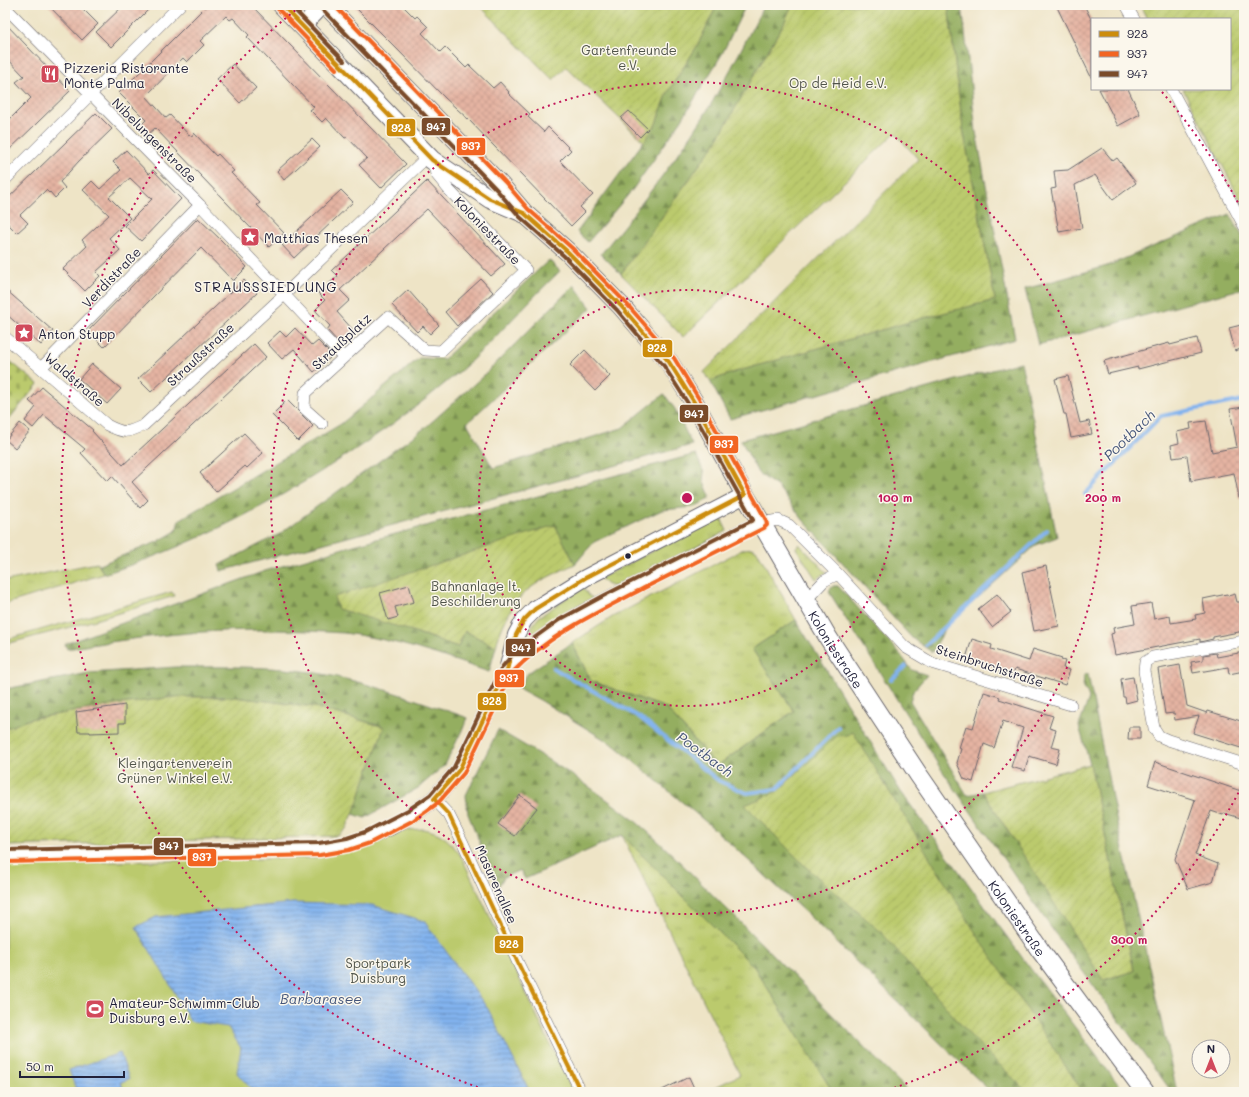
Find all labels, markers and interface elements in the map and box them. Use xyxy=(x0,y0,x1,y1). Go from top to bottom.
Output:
legend xyxy=(1091,18,1231,90)
text: 928 xyxy=(1127,25,1148,41)
park label: Gartenfreunde e.V. xyxy=(581,41,677,73)
text: 937 xyxy=(1127,45,1148,61)
place label: Pizzeria Ristorante Monte Palma xyxy=(64,59,189,91)
restaurant icon: Pizzeria Ristorante Monte Palma xyxy=(39,63,61,85)
text: 947 xyxy=(1127,65,1148,81)
park label: Op de Heid e.V. xyxy=(789,74,887,91)
street label: Nibelungenstraße xyxy=(109,94,201,186)
line badge: 947 xyxy=(421,117,451,136)
line badge: 928 xyxy=(386,118,416,137)
text: 947 xyxy=(426,119,446,134)
text: 928 xyxy=(391,120,411,135)
line badge: 937 xyxy=(456,137,486,156)
text: 937 xyxy=(461,138,481,153)
street label: Koloniestraße xyxy=(451,192,525,268)
place icon: Matthias Thesen xyxy=(239,226,261,248)
place label: Matthias Thesen xyxy=(264,229,368,246)
street label: Verdistraße xyxy=(78,243,144,311)
district label: STRAUSSSIEDLUNG xyxy=(194,277,338,296)
street label: Straußplatz xyxy=(308,309,374,373)
street label: Straußstraße xyxy=(163,318,237,390)
place icon: Anton Stupp xyxy=(13,322,35,344)
place label: Anton Stupp xyxy=(38,325,115,342)
line badge: 928 xyxy=(642,339,673,358)
text: 928 xyxy=(647,340,667,355)
street label: Waldstraße xyxy=(42,348,108,410)
line badge: 947 xyxy=(679,404,709,423)
water label: Pootbach xyxy=(1099,405,1159,464)
text: 947 xyxy=(684,406,704,421)
line badge: 937 xyxy=(709,435,739,454)
text: 937 xyxy=(714,436,734,451)
text: 100 m xyxy=(878,489,912,505)
text: 200 m xyxy=(1085,489,1121,505)
centre of rings xyxy=(680,491,694,505)
unlabelled marker xyxy=(623,551,633,561)
park label: Bahnanlage lt. Beschilderung xyxy=(431,577,521,609)
street label: Koloniestraße xyxy=(806,607,867,691)
line badge: 947 xyxy=(505,638,536,657)
text: 947 xyxy=(511,640,531,655)
street label: Steinbruchstraße xyxy=(934,640,1046,690)
line badge: 937 xyxy=(494,669,525,688)
text: 937 xyxy=(499,670,519,685)
line badge: 928 xyxy=(477,692,507,711)
text: 928 xyxy=(482,693,502,708)
water label: Pootbach xyxy=(673,727,737,781)
park label: Kleingartenverein Grüner Winkel e.V. xyxy=(117,754,233,786)
line badge: 947 xyxy=(153,837,184,856)
text: 947 xyxy=(159,838,179,853)
street label: Masurenallee xyxy=(472,842,522,926)
line badge: 937 xyxy=(187,848,217,867)
text: 937 xyxy=(192,849,212,864)
street label: Koloniestraße xyxy=(985,876,1050,959)
text: 300 m xyxy=(1111,931,1147,947)
line badge: 928 xyxy=(494,935,524,954)
text: 928 xyxy=(499,936,519,951)
park label: Sportpark Duisburg xyxy=(346,954,411,986)
water label: Barbarasee xyxy=(280,989,362,1008)
place label: Amateur-Schwimm-Club Duisburg e.V. xyxy=(109,994,260,1026)
sports icon: Amateur-Schwimm-Club Duisburg e.V. xyxy=(84,998,106,1020)
north arrow xyxy=(1191,1039,1231,1079)
text: N xyxy=(1207,1041,1215,1056)
scale bar xyxy=(20,1053,124,1079)
text: 50 m xyxy=(26,1058,54,1074)

